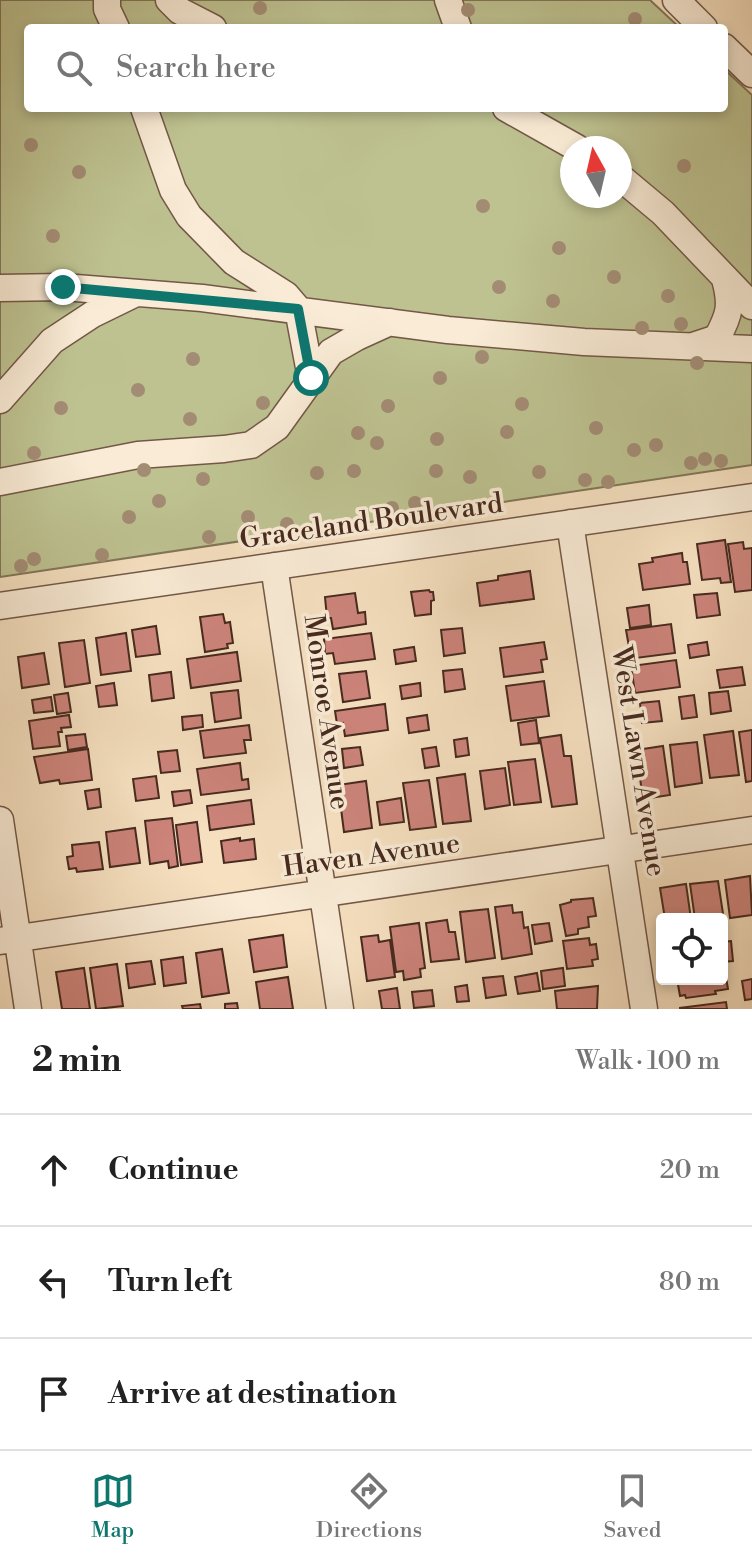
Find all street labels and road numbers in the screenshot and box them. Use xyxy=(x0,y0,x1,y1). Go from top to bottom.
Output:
street label: Graceland Boulevard xyxy=(237,486,505,557)
street label: Monroe Avenue xyxy=(295,612,358,812)
street label: West Lawn Avenue xyxy=(603,643,674,879)
street label: Haven Avenue xyxy=(280,826,462,885)

